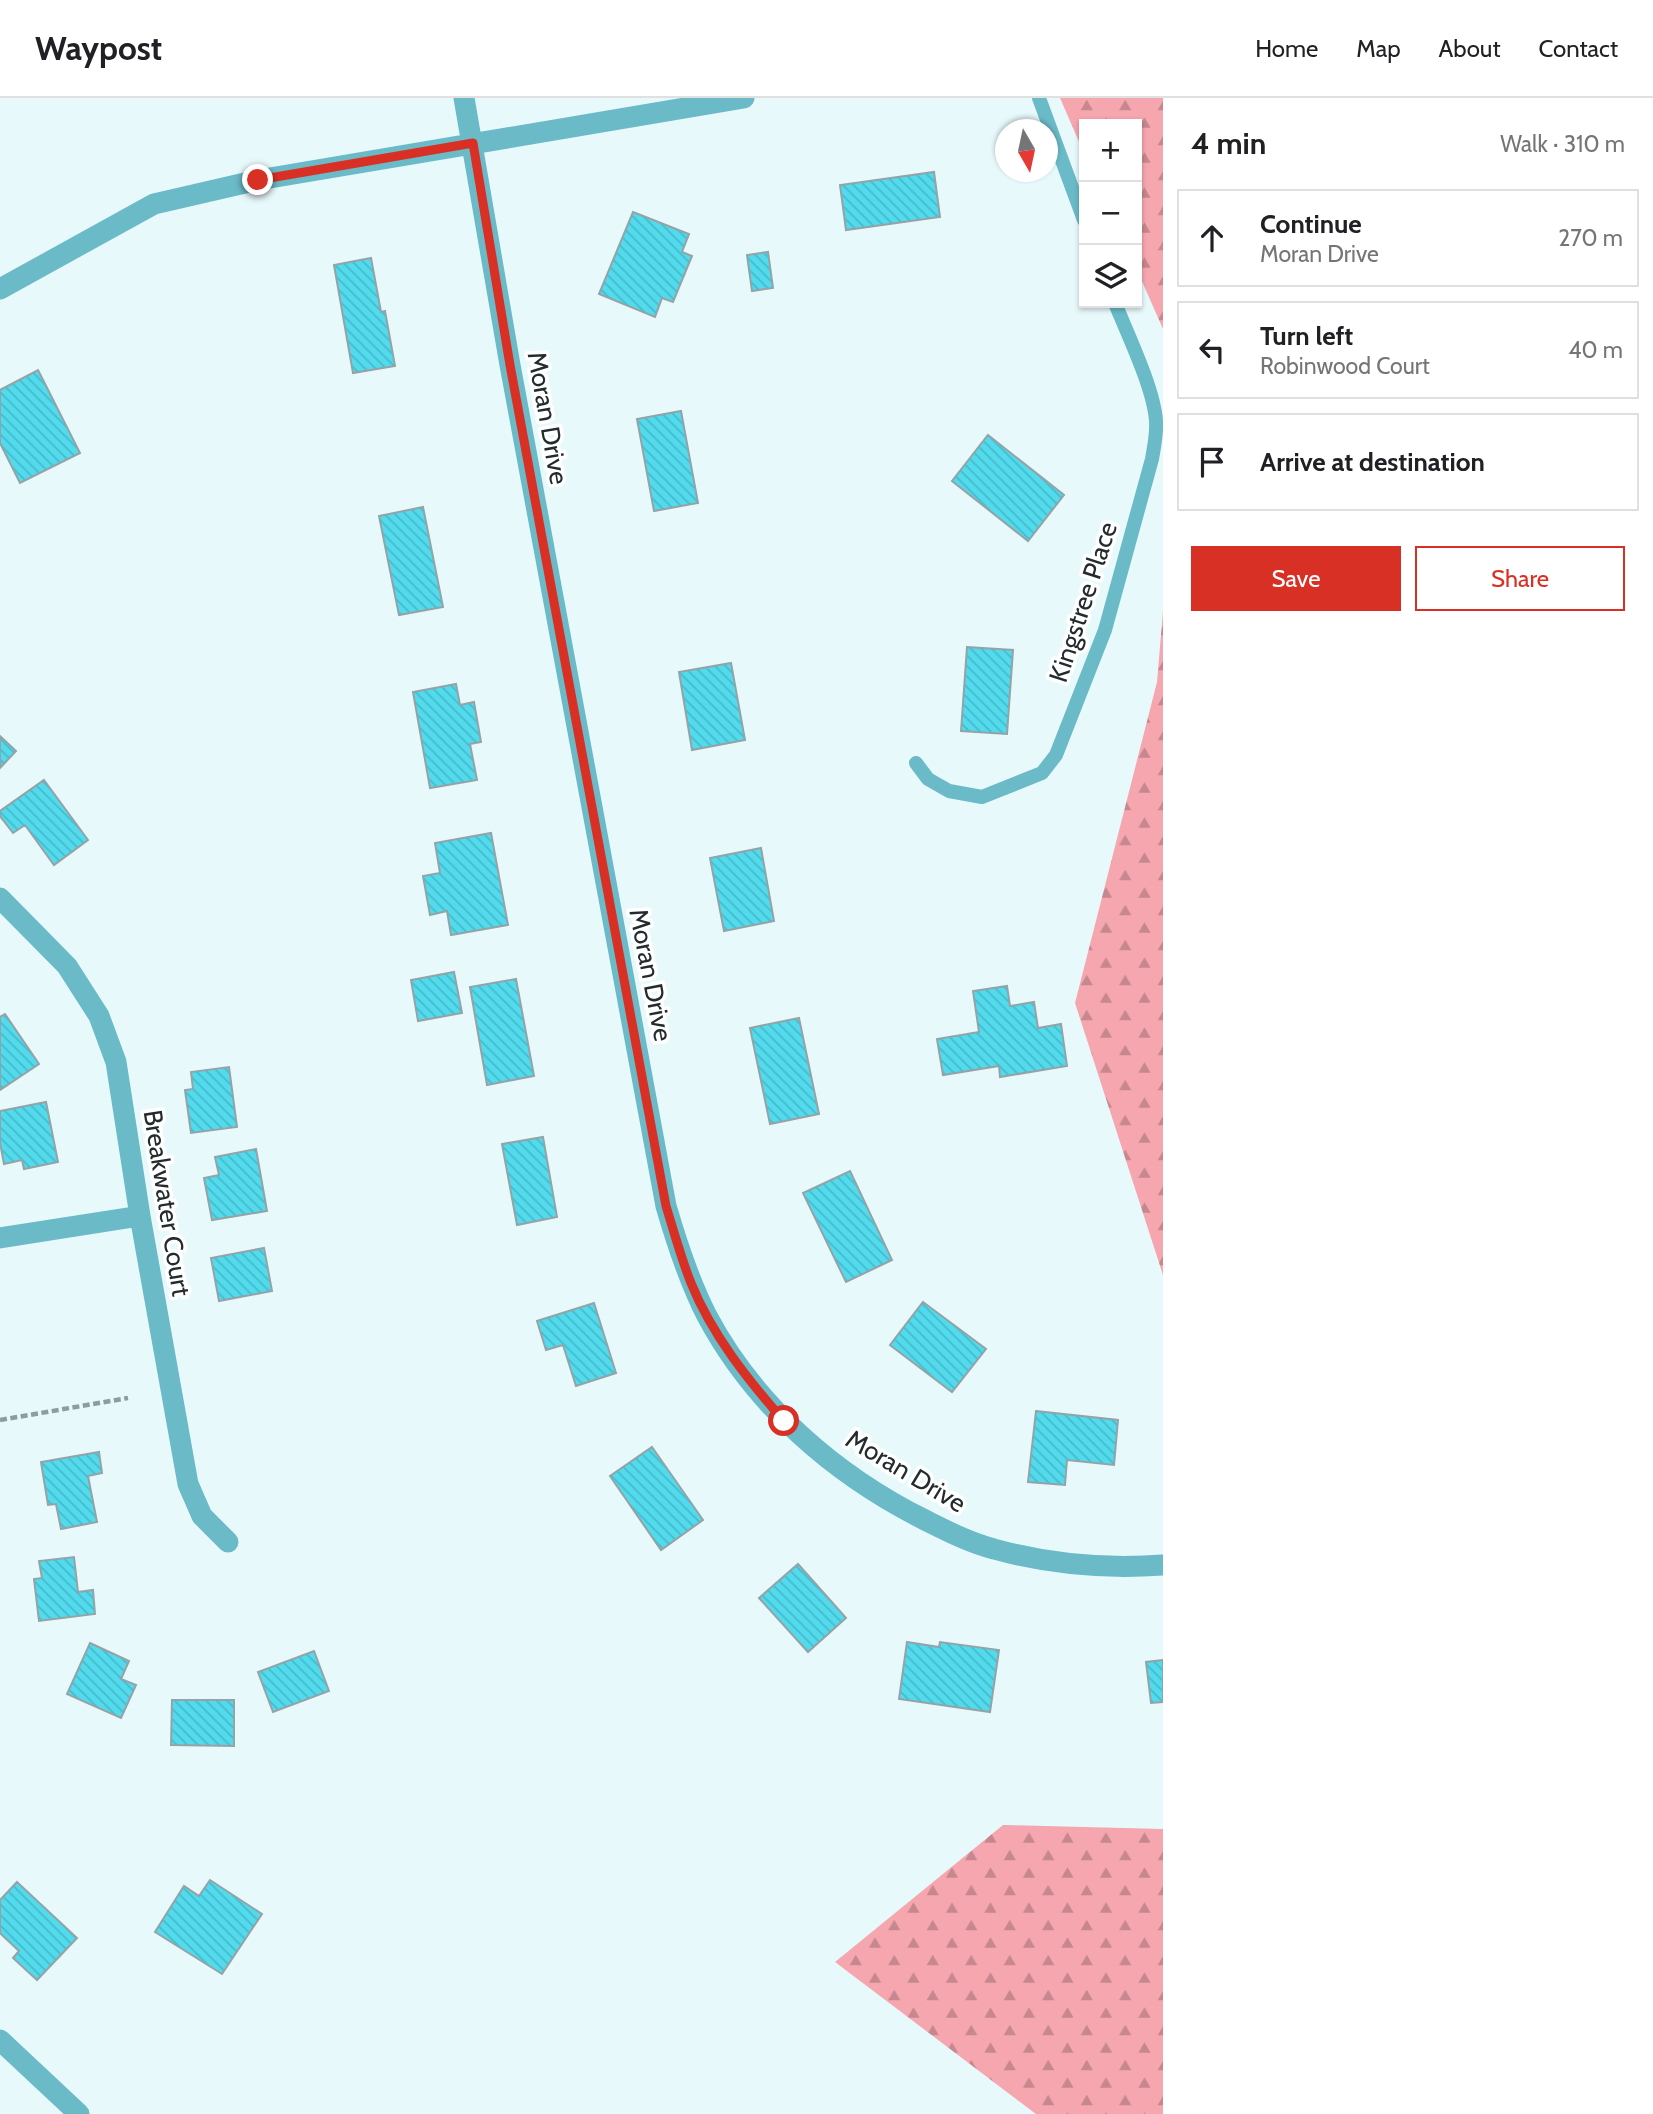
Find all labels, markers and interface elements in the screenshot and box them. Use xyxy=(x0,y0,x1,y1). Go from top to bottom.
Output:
text: Waypost xyxy=(35,28,162,68)
text: Home xyxy=(1255,34,1318,63)
text: Map xyxy=(1356,34,1401,63)
text: About xyxy=(1439,34,1501,63)
text: Contact xyxy=(1539,34,1618,63)
north arrow xyxy=(995,119,1058,182)
map controls xyxy=(1079,119,1142,308)
button: + xyxy=(1079,119,1142,182)
text: 4 min xyxy=(1191,125,1266,162)
text: Walk · 310 m xyxy=(1500,130,1625,158)
route end xyxy=(242,164,273,195)
button: − xyxy=(1079,182,1142,245)
text: Continue xyxy=(1260,208,1362,240)
icon: ahead xyxy=(1193,219,1231,257)
text: 270 m xyxy=(1558,224,1623,252)
text: Moran Drive xyxy=(1260,240,1379,268)
button: layers xyxy=(1079,245,1142,308)
text: Turn left xyxy=(1260,320,1353,352)
icon: left xyxy=(1193,331,1231,369)
text: 40 m xyxy=(1568,336,1623,364)
street label: Moran Drive xyxy=(521,349,575,487)
text: Robinwood Court xyxy=(1260,352,1430,380)
icon: arrive xyxy=(1193,443,1231,481)
text: Arrive at destination xyxy=(1260,446,1485,478)
street label: Kingstree Place xyxy=(1042,518,1124,686)
button: Save xyxy=(1191,546,1401,611)
button: Share xyxy=(1415,546,1625,611)
street label: Moran Drive xyxy=(622,906,680,1044)
street label: Breakwater Court xyxy=(136,1108,198,1299)
route start xyxy=(768,1405,799,1436)
street label: Moran Drive xyxy=(840,1423,972,1519)

